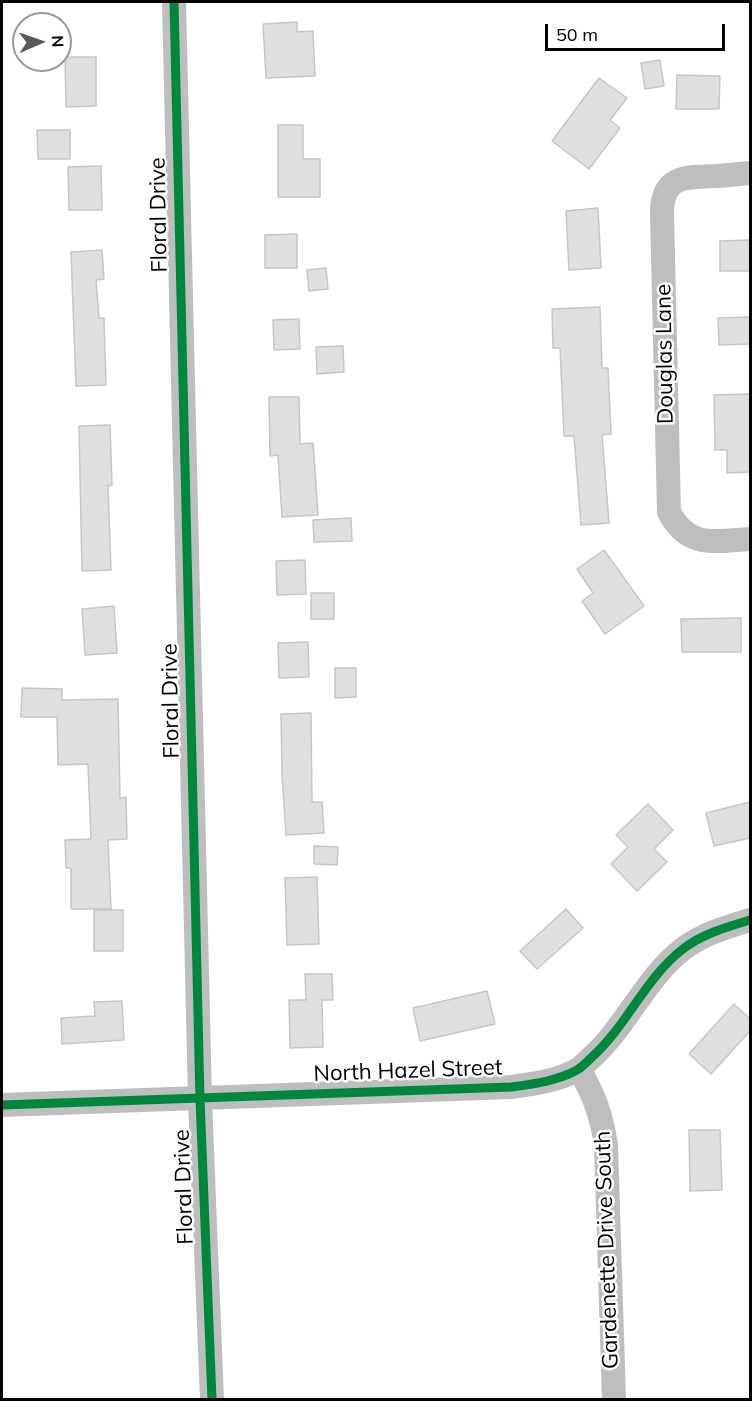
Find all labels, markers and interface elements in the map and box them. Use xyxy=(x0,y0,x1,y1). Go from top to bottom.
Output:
north arrow xyxy=(12,12,72,72)
scale bar xyxy=(548,12,728,50)
text: 50 m xyxy=(556,23,598,46)
text: N xyxy=(48,35,68,48)
street label: Floral Drive xyxy=(145,157,173,273)
street label: Douglas Lane xyxy=(651,284,679,424)
street label: Floral Drive xyxy=(157,643,185,759)
street label: North Hazel Street xyxy=(313,1055,503,1087)
street label: Floral Drive xyxy=(169,1129,199,1245)
street label: Gardenette Drive South xyxy=(590,1130,624,1370)

